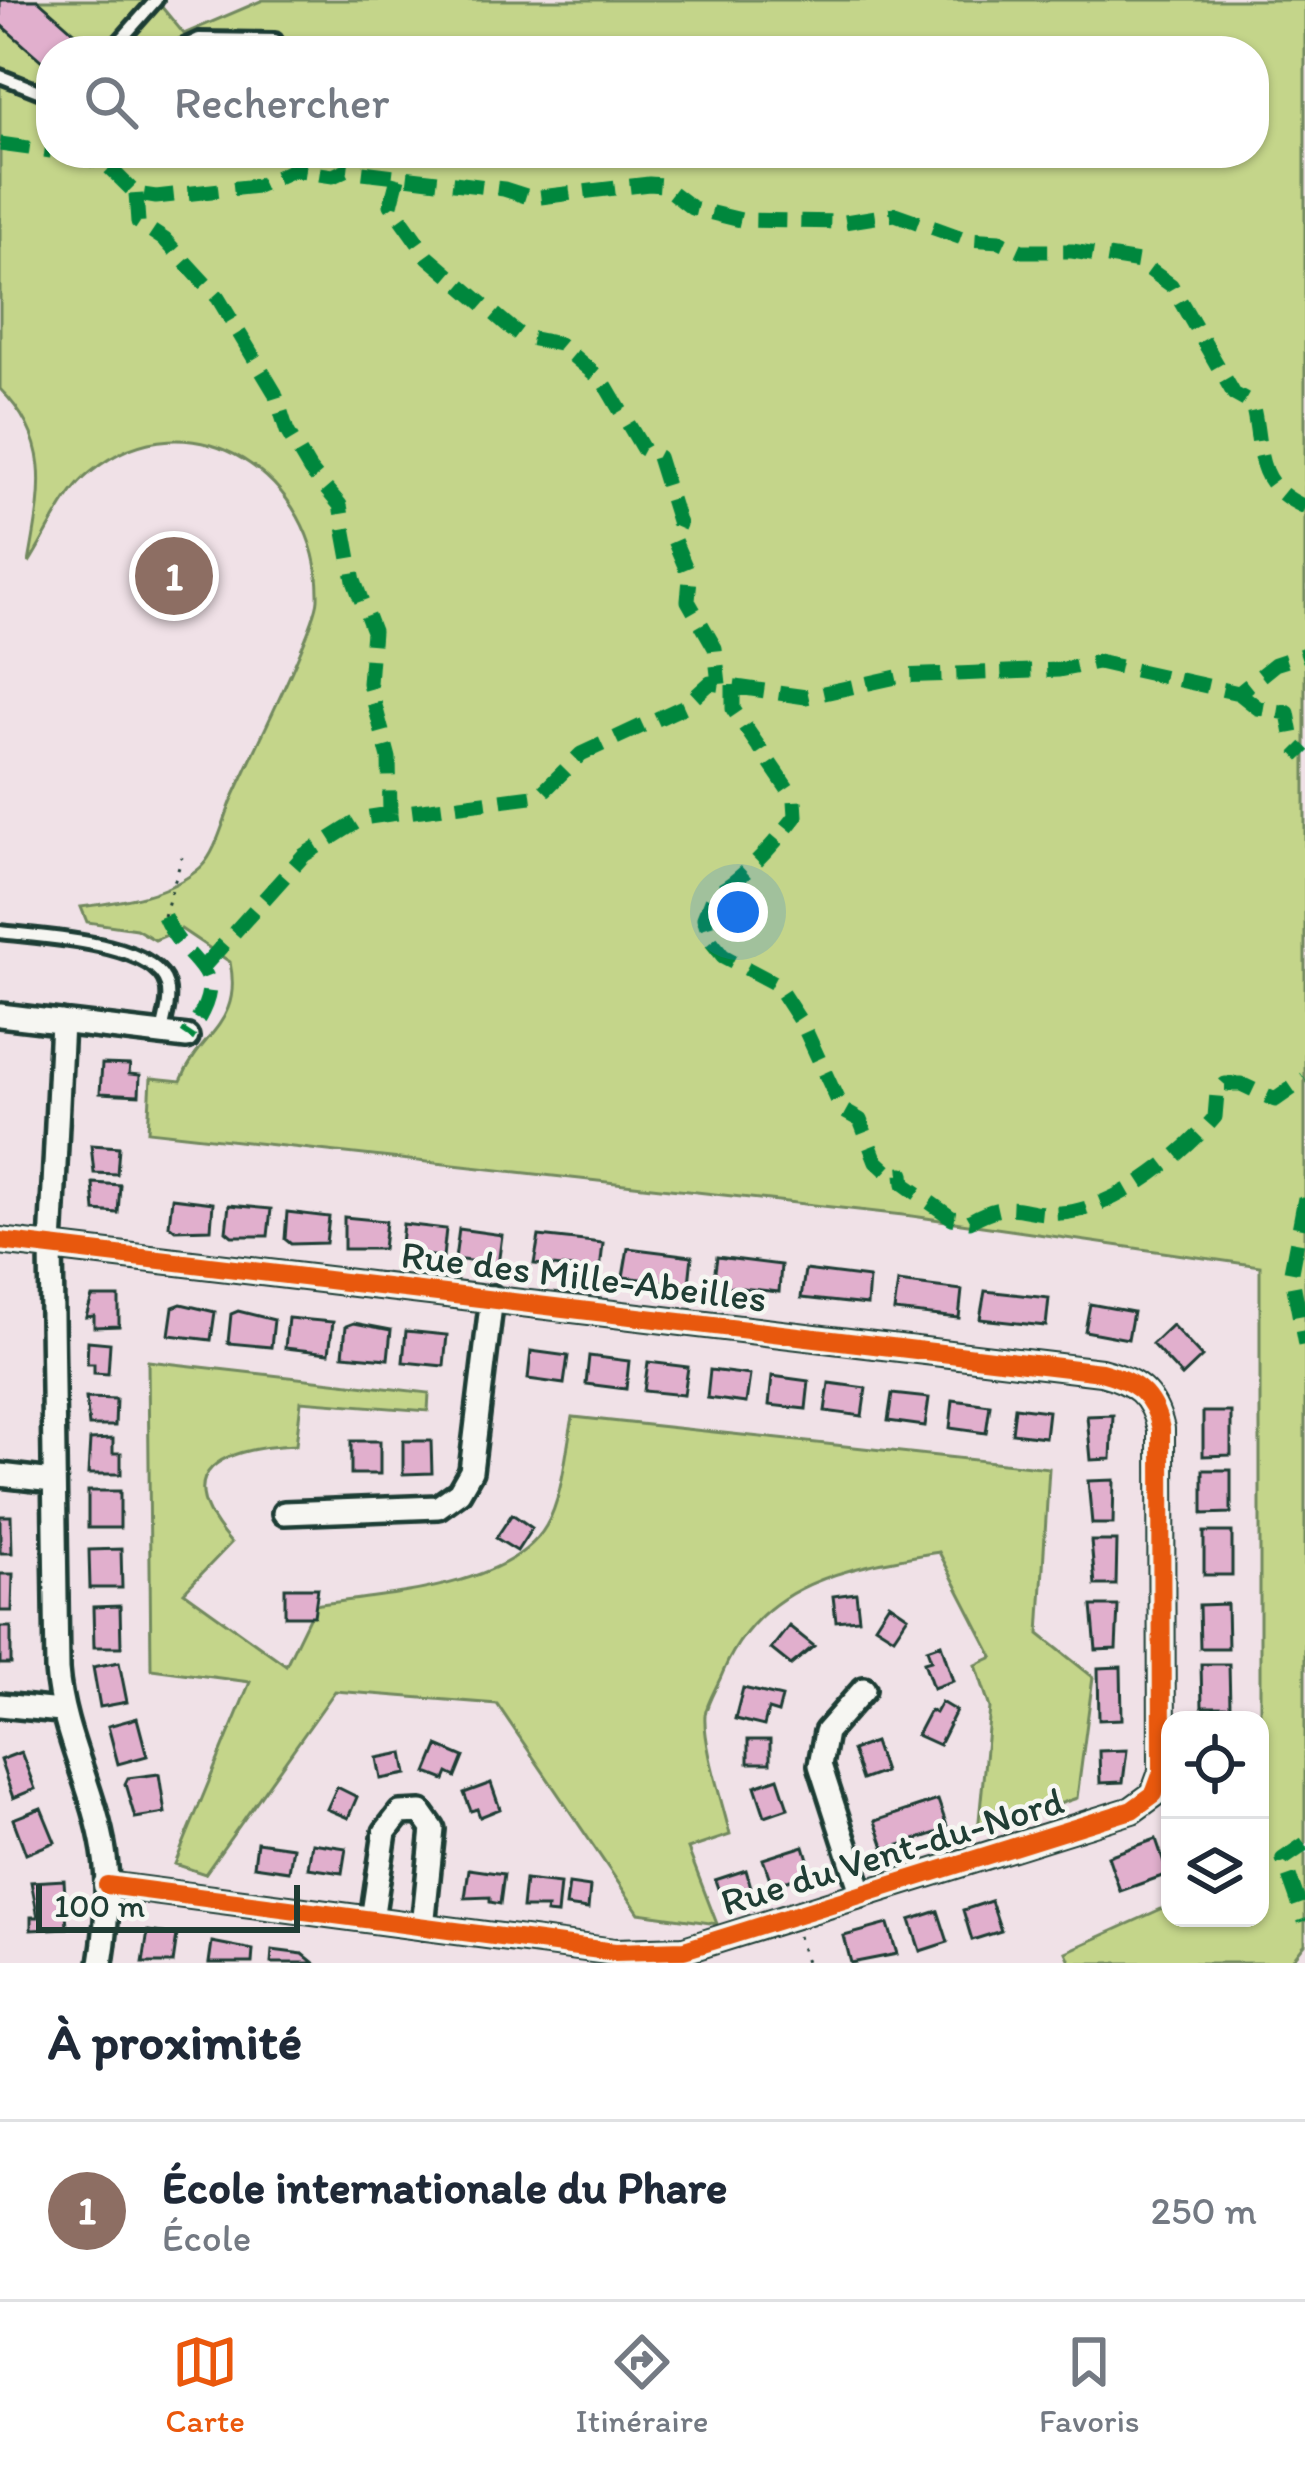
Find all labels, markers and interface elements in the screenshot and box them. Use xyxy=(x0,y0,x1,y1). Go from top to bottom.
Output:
search box xyxy=(36,36,1269,168)
icon: search xyxy=(78,69,144,135)
text: Rechercher xyxy=(174,75,389,129)
pin: 1 xyxy=(135,531,213,621)
your location xyxy=(708,882,768,942)
street label: Rue des Mille-Abeilles xyxy=(399,1230,769,1322)
map controls xyxy=(1161,1711,1269,1927)
button: locate xyxy=(1161,1711,1269,1819)
street label: Rue du Vent-du-Nord xyxy=(715,1776,1069,1926)
button: layers xyxy=(1161,1819,1269,1927)
scale bar xyxy=(36,1879,300,1932)
text: 100 m xyxy=(54,1886,145,1925)
text: À proximité xyxy=(48,2011,302,2072)
text: École internationale du Phare xyxy=(162,2160,727,2214)
text: 1 xyxy=(78,2187,96,2234)
text: 250 m xyxy=(1150,2187,1257,2234)
text: École xyxy=(162,2214,251,2261)
tab: Carte xyxy=(165,2329,245,2440)
tab: Itinéraire xyxy=(575,2329,709,2440)
tab: Favoris xyxy=(1039,2329,1140,2440)

